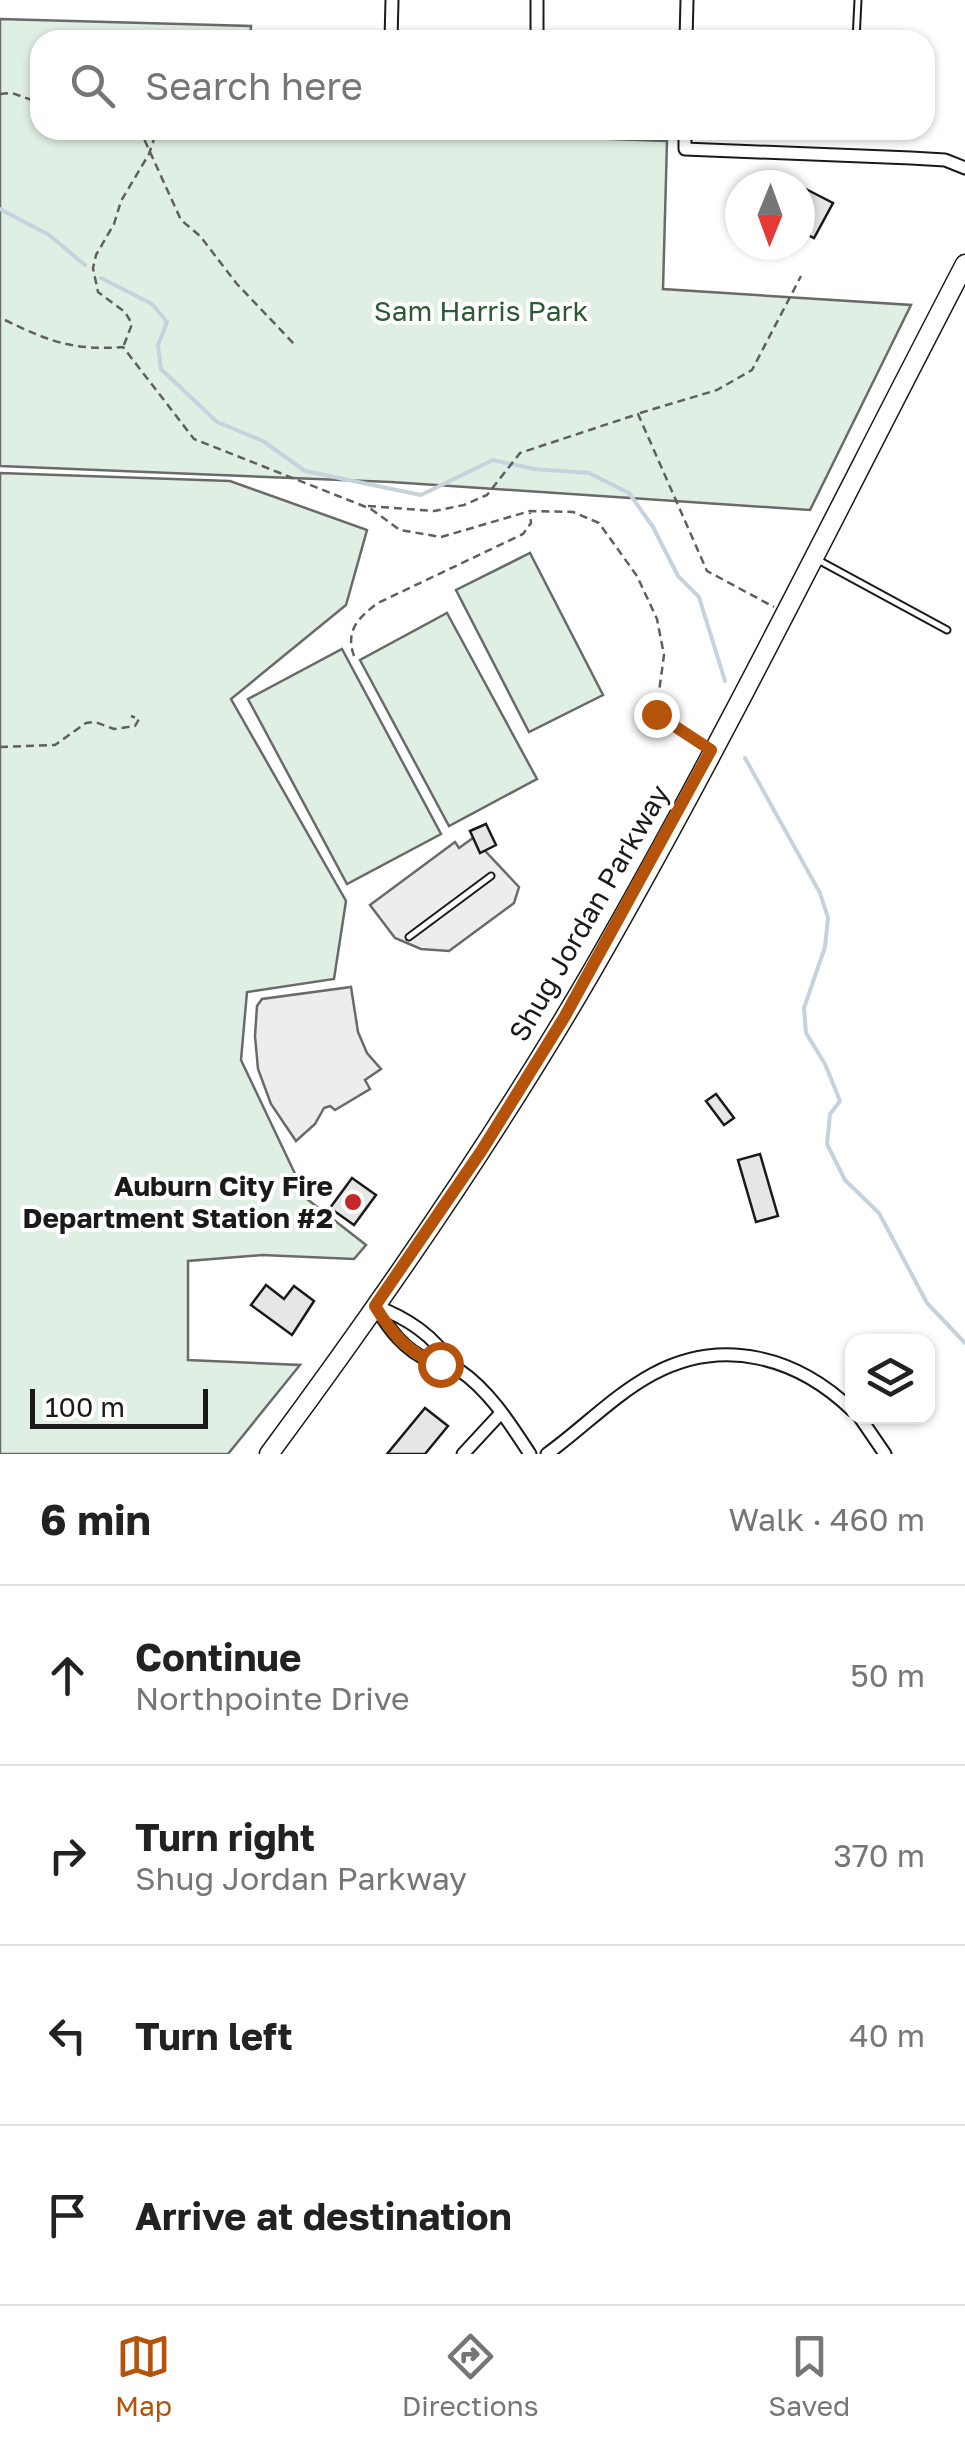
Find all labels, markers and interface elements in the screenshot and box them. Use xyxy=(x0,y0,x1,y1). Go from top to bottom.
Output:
search box xyxy=(30,30,935,140)
icon: search xyxy=(65,58,120,113)
text: Search here xyxy=(145,63,363,108)
north arrow xyxy=(725,170,815,260)
park label: Sam Harris Park xyxy=(374,294,588,327)
route end xyxy=(634,692,680,738)
street label: Shug Jordan Parkway xyxy=(502,778,676,1047)
place label: Auburn City Fire Department Station #2 xyxy=(23,1169,333,1234)
marker: Auburn City Fire Department Station #2 xyxy=(342,1191,364,1213)
map controls xyxy=(845,1334,935,1424)
button: layers xyxy=(845,1334,935,1424)
route start xyxy=(418,1342,464,1388)
scale bar xyxy=(30,1384,208,1428)
text: 100 m xyxy=(45,1390,125,1423)
text: 6 min xyxy=(40,1494,151,1544)
text: Walk · 460 m xyxy=(729,1500,925,1538)
text: Continue xyxy=(135,1634,301,1679)
icon: ahead xyxy=(40,1648,95,1703)
text: 50 m xyxy=(850,1656,925,1694)
text: Northpointe Drive xyxy=(135,1679,410,1717)
text: Turn right xyxy=(135,1814,315,1859)
icon: right xyxy=(40,1828,95,1883)
text: 370 m xyxy=(833,1836,925,1874)
text: Shug Jordan Parkway xyxy=(135,1859,467,1897)
icon: left xyxy=(40,2008,95,2063)
text: Turn left xyxy=(135,2013,293,2058)
text: 40 m xyxy=(849,2016,925,2054)
icon: arrive xyxy=(40,2188,95,2243)
text: Arrive at destination xyxy=(135,2193,512,2238)
tab: Map xyxy=(115,2329,172,2422)
tab: Directions xyxy=(402,2329,539,2422)
tab: Saved xyxy=(768,2329,850,2422)

